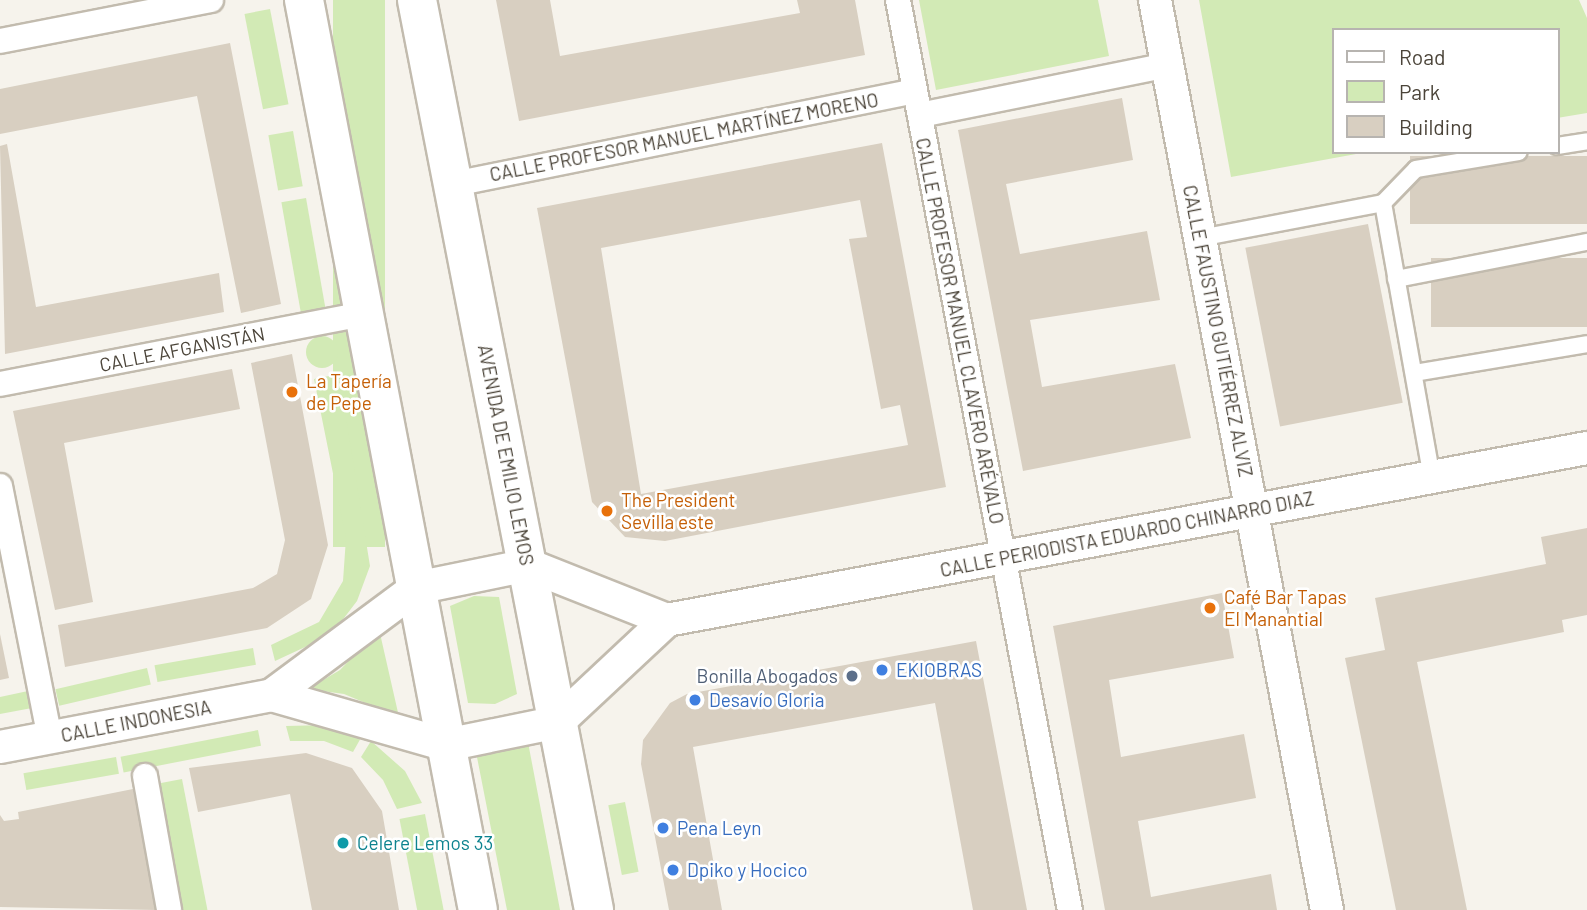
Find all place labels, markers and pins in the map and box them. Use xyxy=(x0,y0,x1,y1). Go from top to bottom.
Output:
place label: La Tapería de Pepe xyxy=(306,370,392,414)
marker: La Tapería de Pepe xyxy=(284,384,300,400)
place label: The President Sevilla este xyxy=(621,489,736,533)
marker: The President Sevilla este xyxy=(599,503,615,519)
place label: Café Bar Tapas El Manantial xyxy=(1224,586,1347,630)
marker: Café Bar Tapas El Manantial xyxy=(1202,600,1218,616)
place label: EKIOBRAS xyxy=(896,659,982,681)
marker: EKIOBRAS xyxy=(874,662,890,678)
place label: Bonilla Abogados xyxy=(697,665,838,687)
marker: Bonilla Abogados xyxy=(844,668,860,684)
place label: Desavío Gloria xyxy=(709,689,824,711)
marker: Desavío Gloria xyxy=(687,692,703,708)
place label: Pena Leyn xyxy=(677,817,761,839)
marker: Pena Leyn xyxy=(655,820,671,836)
place label: Celere Lemos 33 xyxy=(357,832,493,854)
marker: Celere Lemos 33 xyxy=(335,835,351,851)
place label: Dpiko y Hocico xyxy=(687,859,808,881)
marker: Dpiko y Hocico xyxy=(665,862,681,878)

